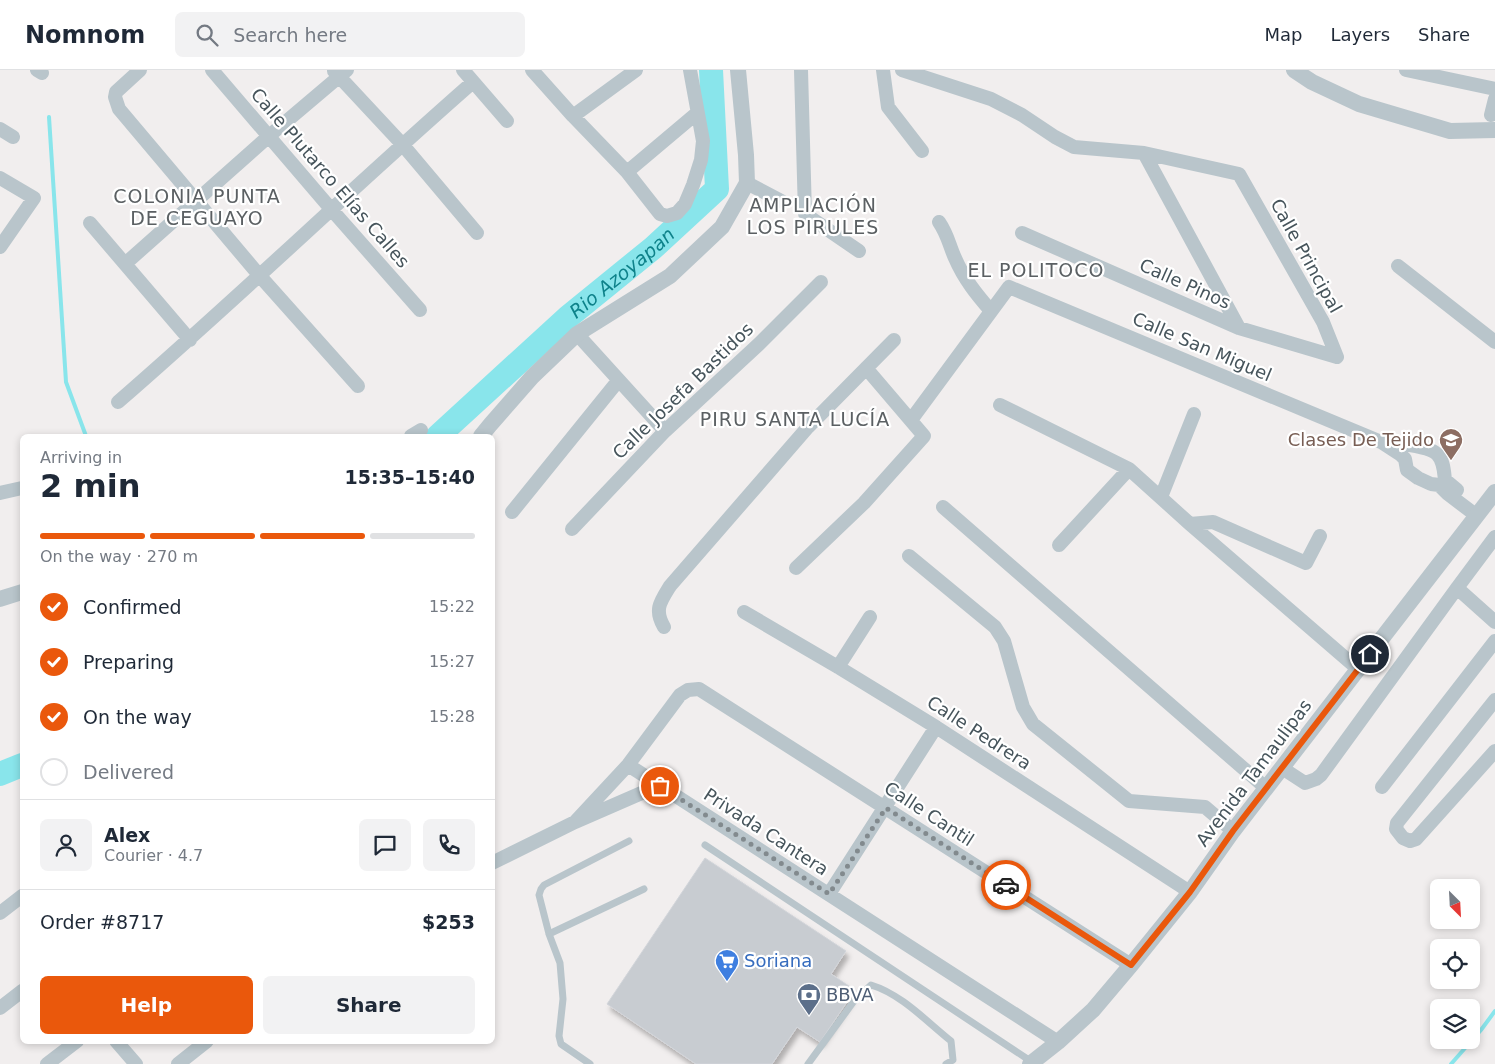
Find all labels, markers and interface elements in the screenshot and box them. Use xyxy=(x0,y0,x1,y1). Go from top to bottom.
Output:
search box xyxy=(175,12,525,57)
text: Nomnom xyxy=(25,21,145,49)
icon: search xyxy=(193,21,221,49)
text: Search here xyxy=(233,24,347,46)
text: Map xyxy=(1264,24,1302,45)
text: Layers xyxy=(1330,24,1390,45)
text: Share xyxy=(1418,24,1470,45)
street label: Calle Plutarco Elías Calles xyxy=(247,84,414,272)
district label: COLONIA PUNTA DE CEGUAYO xyxy=(113,185,281,229)
district label: AMPLIACIÓN LOS PIRULES xyxy=(747,193,879,238)
street label: Calle Principal xyxy=(1266,195,1346,316)
water label: Rio Azoyapan xyxy=(565,223,679,322)
street label: Calle Pinos xyxy=(1136,254,1234,313)
district label: EL POLITOCO xyxy=(967,259,1105,281)
street label: Calle San Miguel xyxy=(1129,308,1275,385)
street label: Calle Josefa Bastidos xyxy=(608,318,757,463)
district label: PIRU SANTA LUCÍA xyxy=(700,408,890,430)
school or university icon: Clases De Tejido xyxy=(1438,427,1464,461)
place label: Clases De Tejido xyxy=(1288,429,1434,450)
text: Arriving in xyxy=(40,448,122,467)
text: 15:35–15:40 xyxy=(345,466,475,488)
text: 2 min xyxy=(40,467,141,505)
text: On the way · 270 m xyxy=(40,547,198,566)
icon: check xyxy=(40,593,68,621)
text: Confirmed xyxy=(83,596,182,618)
text: 15:22 xyxy=(429,597,475,616)
pin xyxy=(1349,633,1391,675)
icon: home xyxy=(1356,640,1384,668)
icon: check xyxy=(40,648,68,676)
text: Preparing xyxy=(83,651,174,673)
text: 15:27 xyxy=(429,652,475,671)
street label: Calle Pedrera xyxy=(923,691,1035,774)
street label: Avenida Tamaulipas xyxy=(1192,695,1316,850)
icon: check xyxy=(40,703,68,731)
text: On the way xyxy=(83,706,192,728)
text: 15:28 xyxy=(429,707,475,726)
text: Delivered xyxy=(83,761,174,783)
pin xyxy=(639,765,681,807)
icon: bag xyxy=(646,772,674,800)
street label: Calle Cantil xyxy=(881,777,978,850)
street label: Privada Cantera xyxy=(700,783,833,880)
button: person xyxy=(40,819,92,871)
button: chat xyxy=(359,819,411,871)
button: phone xyxy=(423,819,475,871)
text: Alex xyxy=(104,824,150,846)
text: Courier · 4.7 xyxy=(104,846,203,865)
courier xyxy=(981,860,1031,910)
icon: car xyxy=(992,871,1020,899)
north arrow xyxy=(1430,879,1480,929)
map controls xyxy=(1430,879,1480,1049)
text: Order #8717 xyxy=(40,911,164,933)
text: $253 xyxy=(422,911,475,933)
button: locate xyxy=(1430,939,1480,989)
supermarket icon: Soriana xyxy=(714,948,740,982)
place label: Soriana xyxy=(744,950,812,971)
button: Help xyxy=(40,976,253,1034)
button: Share xyxy=(263,976,475,1034)
bank icon: BBVA xyxy=(796,982,822,1016)
place label: BBVA xyxy=(826,984,874,1005)
button: layers xyxy=(1430,999,1480,1049)

